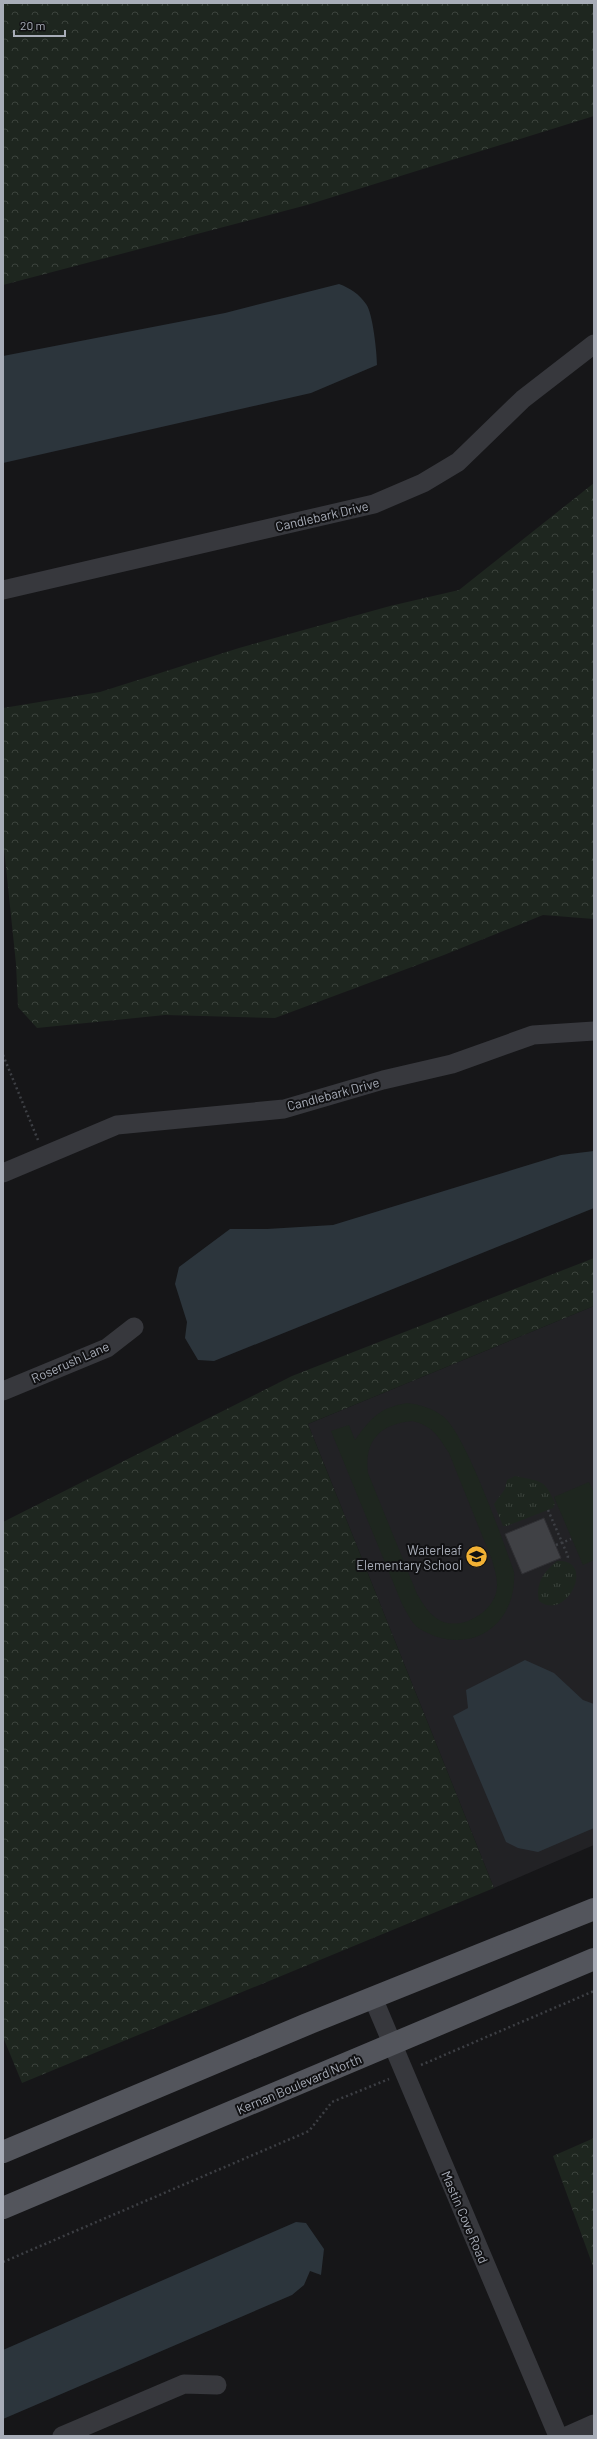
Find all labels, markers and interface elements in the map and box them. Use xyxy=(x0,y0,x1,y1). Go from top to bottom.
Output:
scale bar xyxy=(14,12,65,38)
text: 20 m xyxy=(20,18,46,32)
street label: Candlebark Drive xyxy=(274,498,370,534)
street label: Candlebark Drive xyxy=(285,1074,381,1114)
street label: Roserush Lane xyxy=(29,1338,112,1386)
place label: Waterleaf Elementary School xyxy=(356,1542,462,1573)
school or university icon: Waterleaf Elementary School xyxy=(464,1544,490,1570)
street label: Kernan Boulevard North xyxy=(234,2050,364,2118)
street label: Mastin Cove Road xyxy=(438,2168,492,2266)

